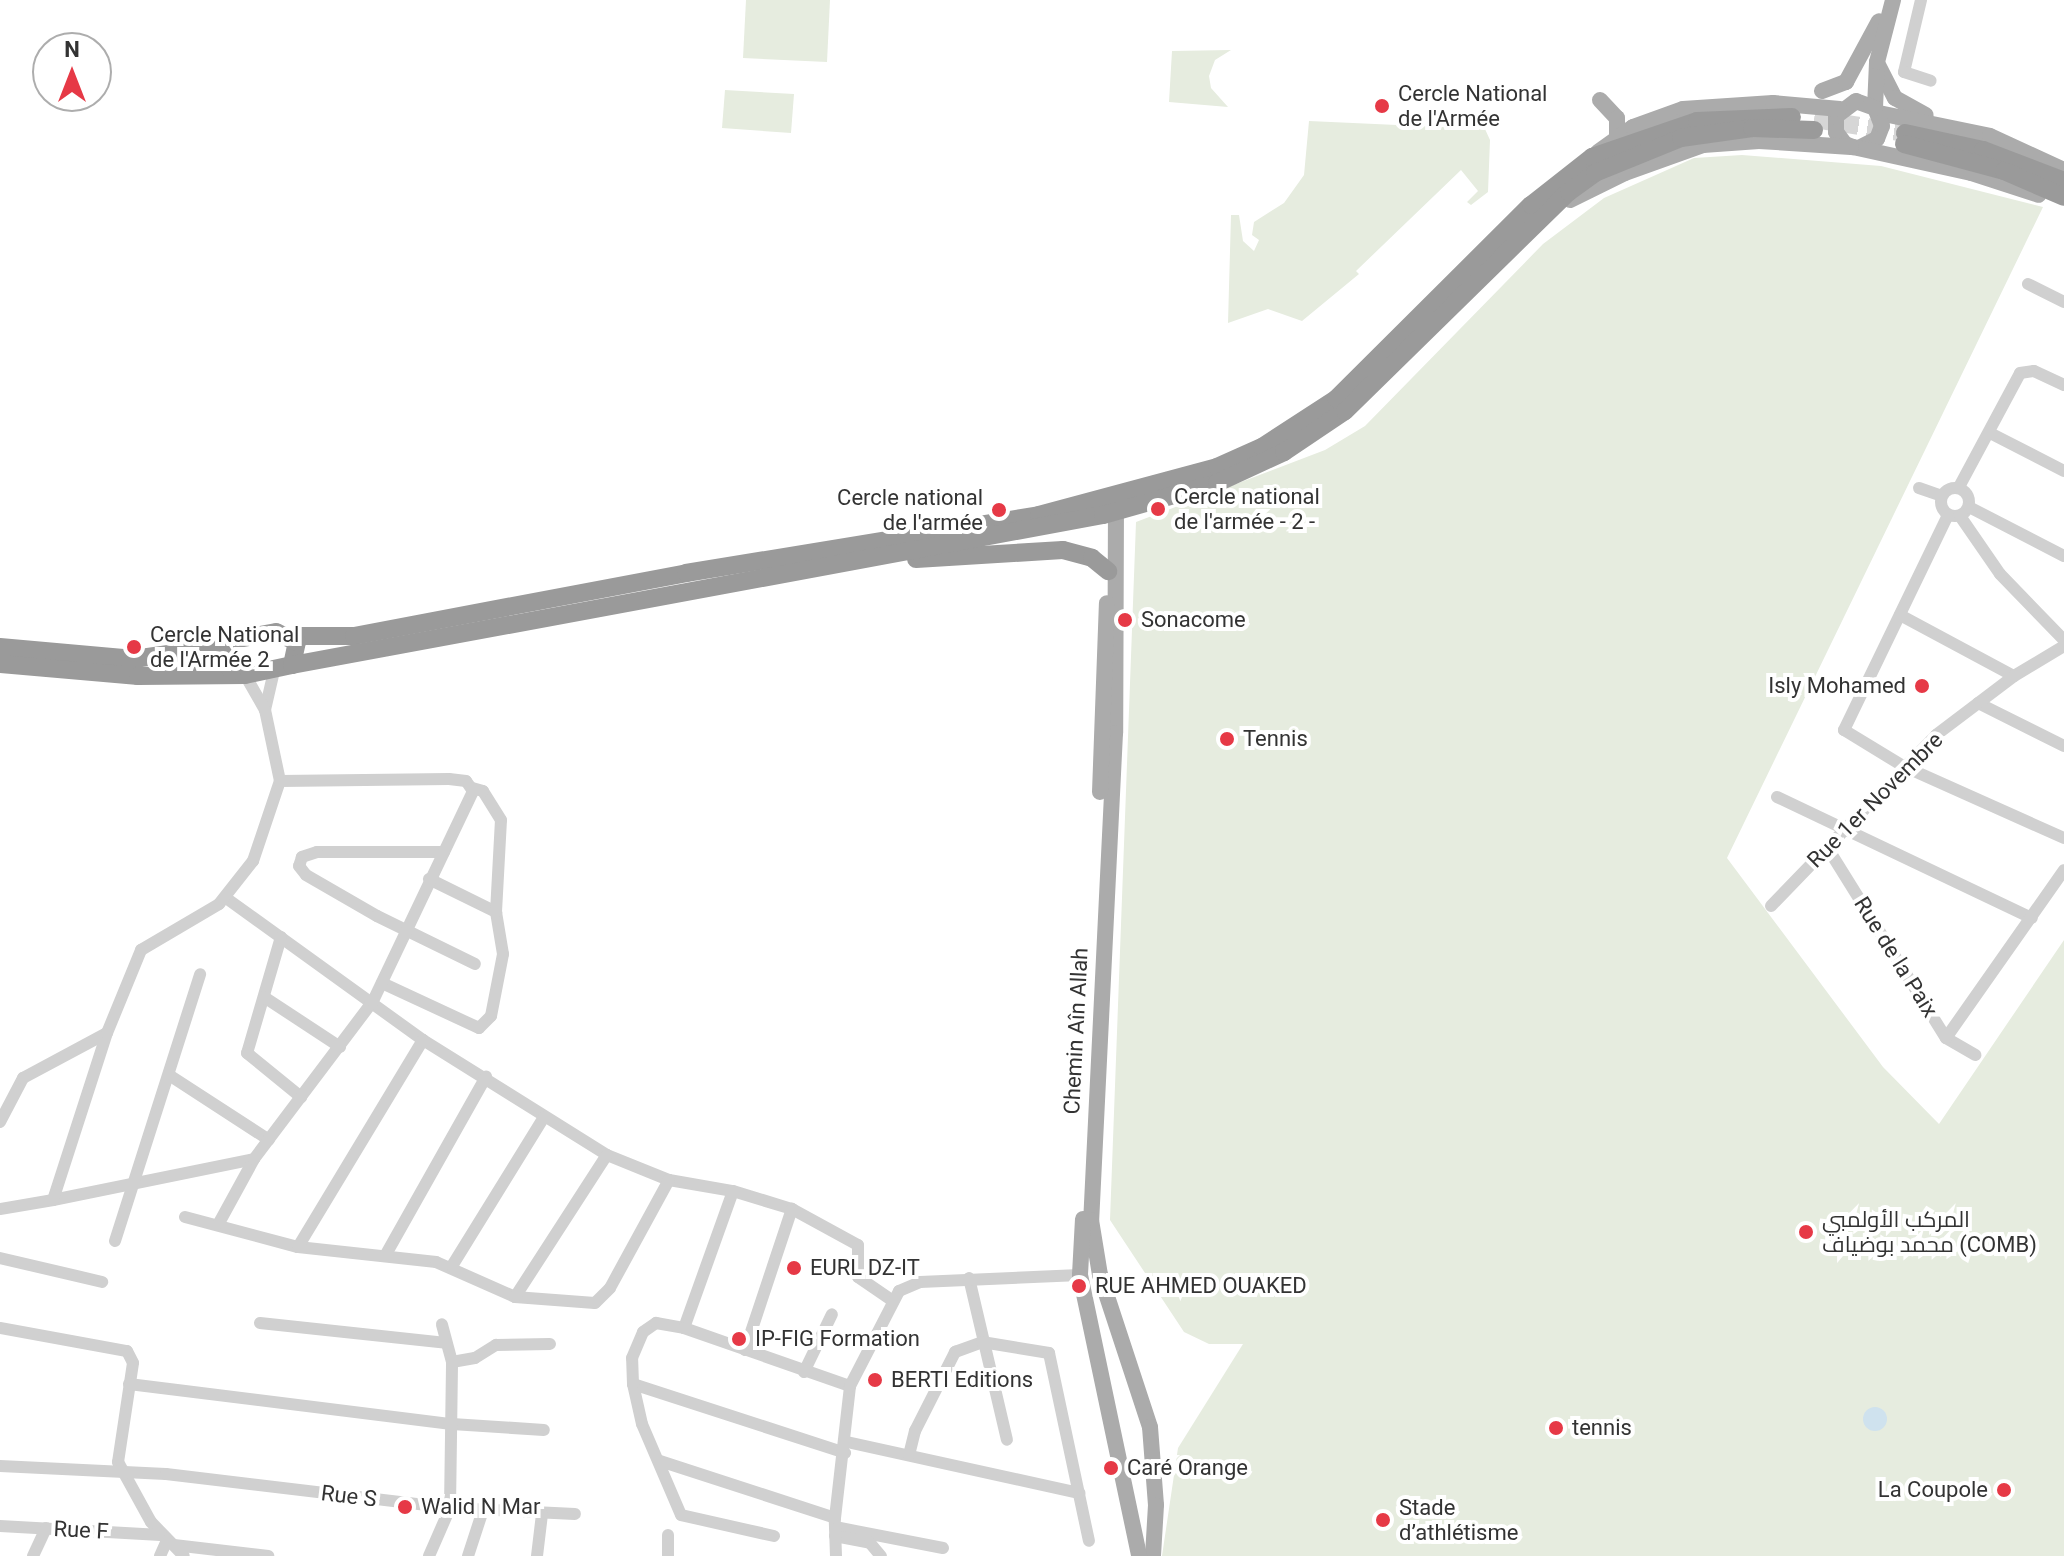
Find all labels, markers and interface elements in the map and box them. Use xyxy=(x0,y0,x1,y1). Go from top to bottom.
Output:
north arrow xyxy=(32,32,112,112)
text: N xyxy=(64,37,80,62)
place label: Cercle National de l'Armée xyxy=(1398,80,1547,132)
marker: Cercle National de l'Armée xyxy=(1373,97,1391,115)
place label: Cercle national de l'armée - 2 - xyxy=(1174,483,1320,534)
place label: Cercle national de l'armée xyxy=(837,484,983,536)
marker: Cercle national de l'armée - 2 - xyxy=(1149,500,1167,518)
marker: Cercle national de l'armée xyxy=(990,501,1008,519)
place label: Sonacome xyxy=(1141,607,1246,633)
marker: Sonacome xyxy=(1116,611,1134,629)
place label: Cercle National de l'Armée 2 xyxy=(150,621,299,672)
marker: Cercle National de l'Armée 2 xyxy=(125,638,143,656)
place label: Isly Mohamed xyxy=(1768,673,1906,699)
marker: Isly Mohamed xyxy=(1913,677,1931,695)
place label: Tennis xyxy=(1243,726,1308,752)
street label: Rue 1er Novembre xyxy=(1802,727,1948,873)
marker: Tennis xyxy=(1218,730,1236,748)
street label: Rue de la Paix xyxy=(1848,892,1944,1022)
street label: Chemin Aîn Allah xyxy=(1058,947,1094,1115)
place label: المركب الأولمبي محمد بوضياف (COMB) xyxy=(1822,1206,2037,1258)
marker: المركب الأولمبي محمد بوضياف (COMB) xyxy=(1797,1223,1815,1241)
place label: EURL DZ-IT xyxy=(810,1255,920,1281)
marker: EURL DZ-IT xyxy=(785,1259,803,1277)
place label: RUE AHMED OUAKED xyxy=(1095,1273,1307,1299)
marker: RUE AHMED OUAKED xyxy=(1070,1277,1088,1295)
place label: IP-FIG Formation xyxy=(755,1326,920,1352)
marker: IP-FIG Formation xyxy=(730,1330,748,1348)
place label: BERTI Editions xyxy=(891,1367,1033,1393)
marker: BERTI Editions xyxy=(866,1371,884,1389)
place label: tennis xyxy=(1572,1415,1632,1441)
marker: tennis xyxy=(1547,1419,1565,1437)
place label: Caré Orange xyxy=(1127,1455,1248,1481)
marker: Caré Orange xyxy=(1102,1459,1120,1477)
place label: La Coupole xyxy=(1878,1477,1988,1503)
street label: Rue S xyxy=(320,1479,378,1513)
marker: La Coupole xyxy=(1995,1481,2013,1499)
place label: Walid N Mar xyxy=(421,1494,540,1520)
place label: Stade d’athlétisme xyxy=(1399,1494,1518,1546)
marker: Walid N Mar xyxy=(396,1498,414,1516)
marker: Stade d’athlétisme xyxy=(1374,1511,1392,1529)
street label: Rue F xyxy=(53,1515,109,1545)

